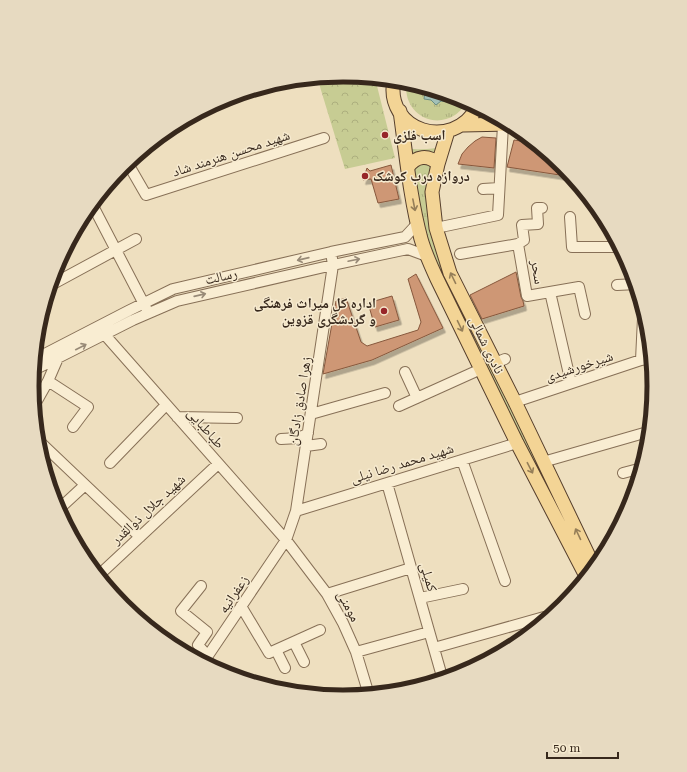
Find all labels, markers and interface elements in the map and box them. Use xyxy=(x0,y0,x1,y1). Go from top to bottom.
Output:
street label: شهید محسن هنرمند شاد xyxy=(170,126,292,180)
place label: اسب فلزی xyxy=(393,127,446,144)
marker: اسب فلزی xyxy=(380,130,390,140)
place label: دروازه درب کوشک xyxy=(373,168,470,185)
marker: دروازه درب کوشک xyxy=(360,171,370,181)
one-way arrow xyxy=(410,198,418,211)
one-way arrow xyxy=(297,255,310,263)
one-way arrow xyxy=(347,256,360,264)
street label: سحر xyxy=(527,258,548,285)
street label: رسالت xyxy=(203,265,239,288)
one-way arrow xyxy=(449,273,456,285)
one-way arrow xyxy=(193,291,206,299)
place label: اداره کل میراث فرهنگی و گردشگری قزوین xyxy=(254,295,376,328)
marker: اداره کل میراث فرهنگی و گردشگری قزوین xyxy=(379,306,389,316)
street label: نادری شمالی xyxy=(465,314,508,377)
one-way arrow xyxy=(457,320,464,332)
one-way arrow xyxy=(75,343,87,350)
street label: شیرخورشیدی xyxy=(543,348,615,385)
street label: زهرا صادق زادگان xyxy=(284,355,315,447)
street label: طباطبایی xyxy=(183,405,228,452)
street label: شهید محمد رضا نیلی xyxy=(349,440,456,487)
one-way arrow xyxy=(527,462,534,474)
street label: شهید جلال ذوالقدر xyxy=(107,471,189,549)
one-way arrow xyxy=(574,528,581,540)
street label: کمیلی xyxy=(416,561,441,594)
street label: زعفرانیه xyxy=(215,572,252,616)
street label: مومنی xyxy=(333,588,364,625)
scale bar xyxy=(547,734,618,760)
text: 50 m xyxy=(553,741,580,755)

